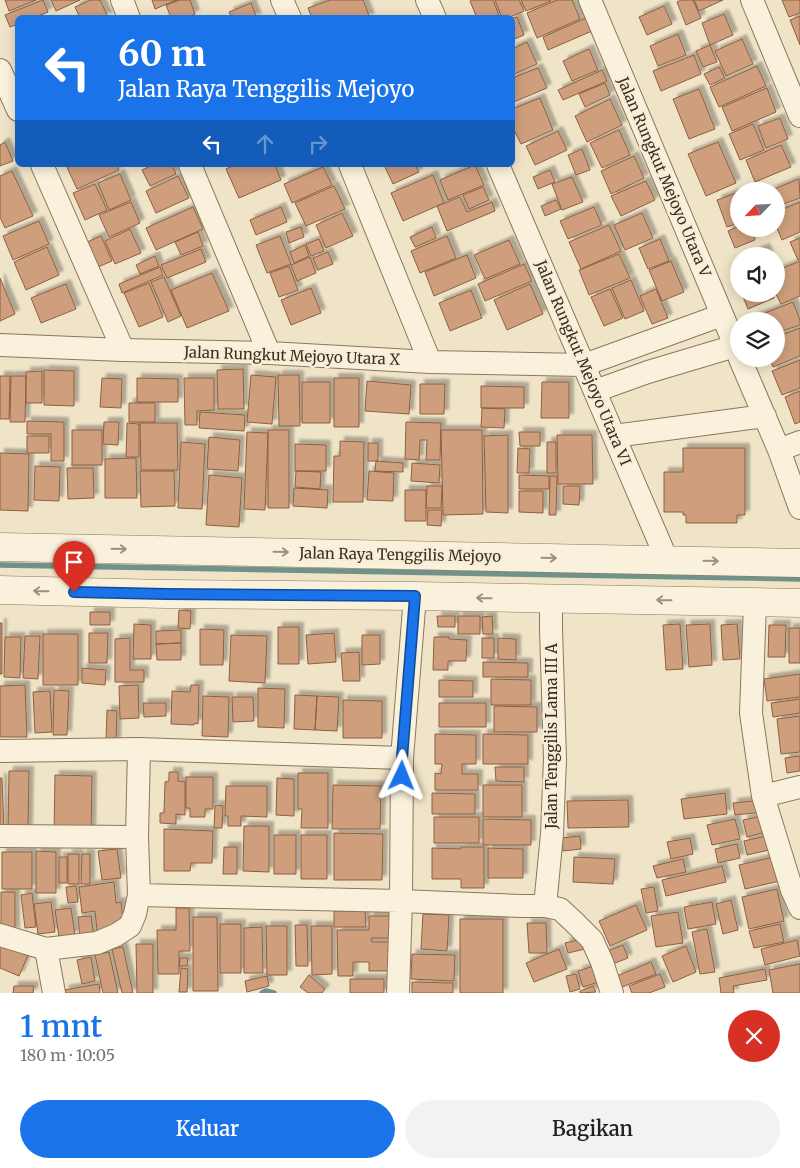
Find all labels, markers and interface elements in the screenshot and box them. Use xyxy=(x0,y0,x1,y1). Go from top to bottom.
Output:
text: 60 m xyxy=(118,32,206,76)
icon: left xyxy=(35,35,100,100)
street label: Jalan Rungkut Mejoyo Utara V xyxy=(613,73,716,281)
text: Jalan Raya Tenggilis Mejoyo xyxy=(118,75,414,103)
icon: left xyxy=(198,130,226,158)
icon: ahead xyxy=(251,130,279,158)
icon: right xyxy=(304,130,332,158)
north arrow xyxy=(730,182,785,238)
map controls xyxy=(730,182,785,367)
button: sound xyxy=(730,247,785,302)
street label: Jalan Rungkut Mejoyo Utara VI xyxy=(531,256,635,468)
button: layers xyxy=(730,312,785,367)
street label: Jalan Rungkut Mejoyo Utara X xyxy=(183,342,401,369)
pin xyxy=(53,541,95,592)
street label: Jalan Raya Tenggilis Mejoyo xyxy=(298,543,501,566)
one-way arrow xyxy=(110,544,126,554)
icon: arrive xyxy=(60,548,88,576)
one-way arrow xyxy=(273,548,289,557)
one-way arrow xyxy=(540,553,556,563)
one-way arrow xyxy=(703,557,719,566)
one-way arrow xyxy=(34,586,50,596)
one-way arrow xyxy=(476,593,492,603)
one-way arrow xyxy=(656,596,672,605)
street label: Jalan Tenggilis Lama III A xyxy=(542,643,561,830)
position arrow xyxy=(375,749,427,801)
text: 1 mnt xyxy=(20,1007,102,1045)
button: close xyxy=(728,1010,780,1062)
text: 180 m · 10:05 xyxy=(20,1045,115,1065)
button: Keluar xyxy=(20,1100,395,1158)
button: Bagikan xyxy=(405,1100,780,1158)

